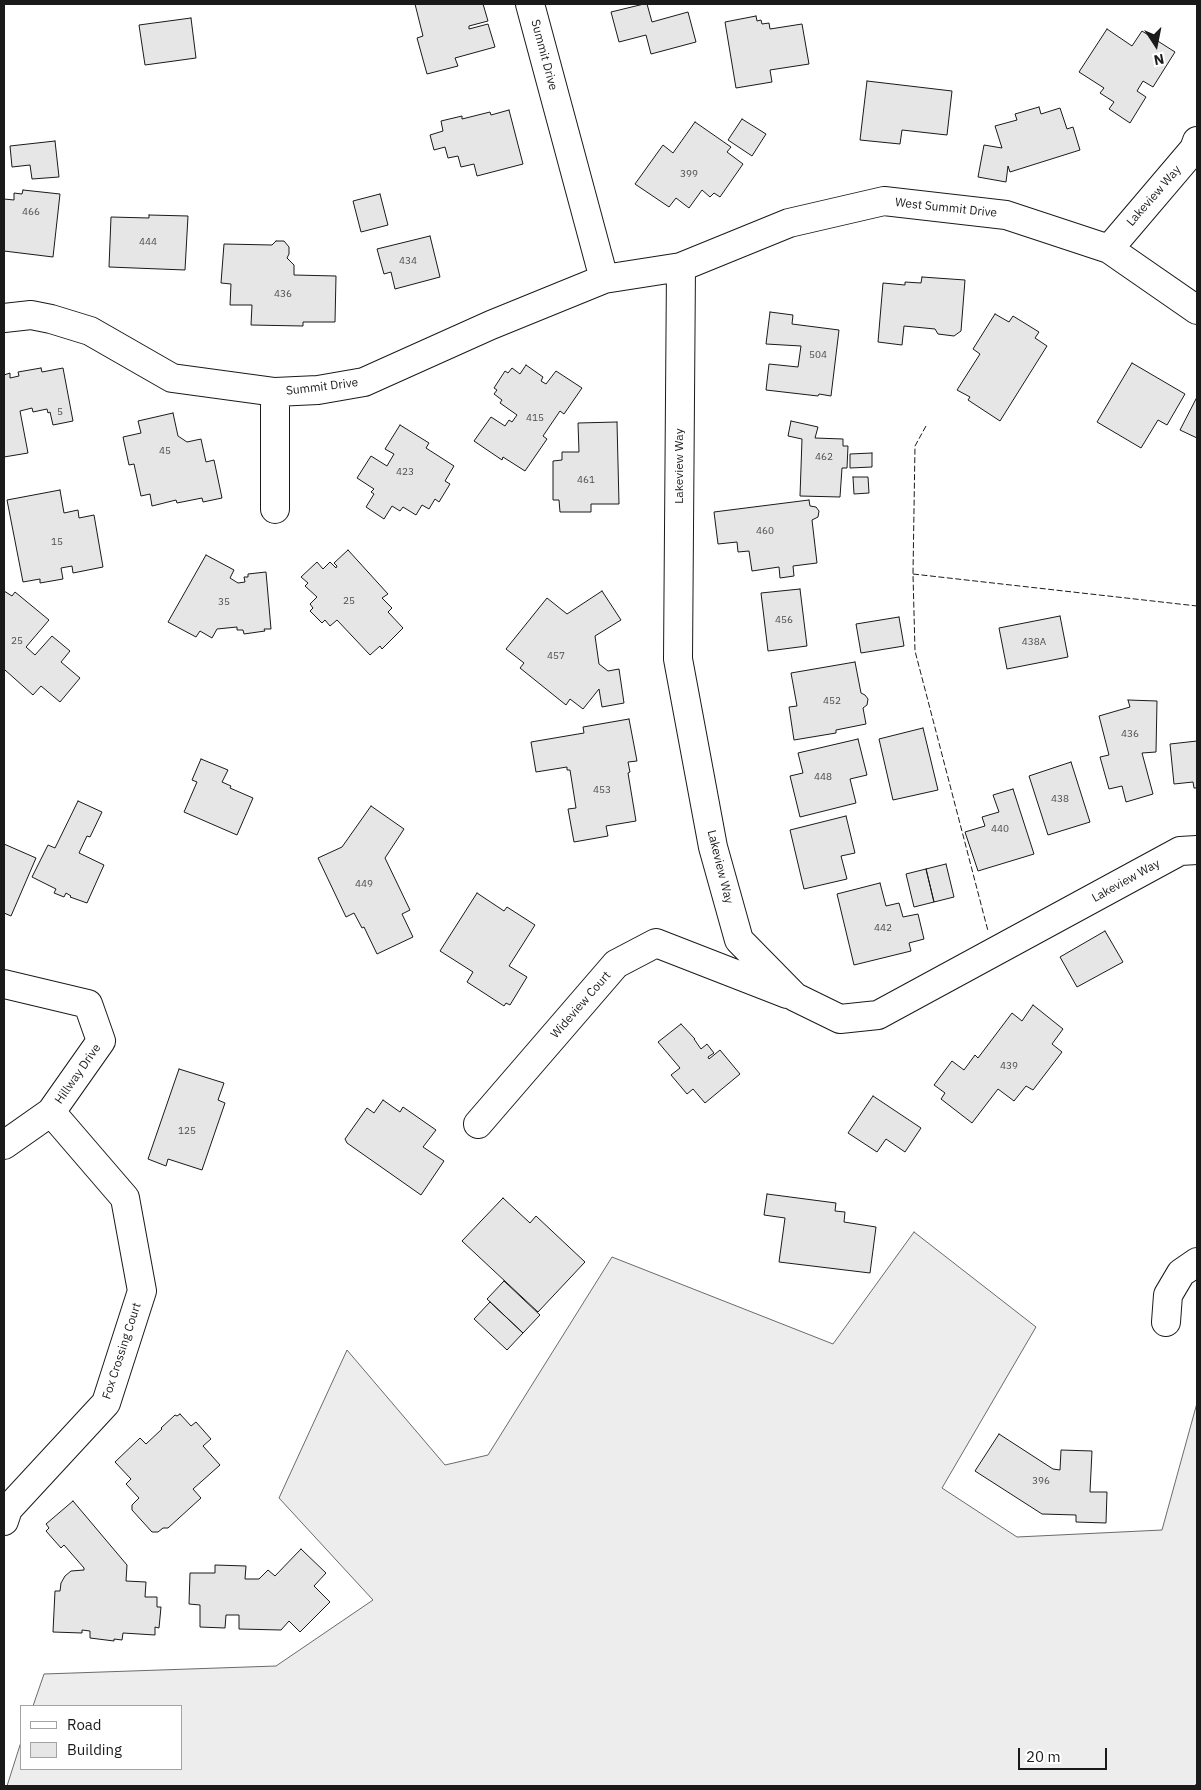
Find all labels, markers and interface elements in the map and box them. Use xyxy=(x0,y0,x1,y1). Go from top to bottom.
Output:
street label: Summit Drive xyxy=(528,18,560,92)
north arrow xyxy=(1131,20,1181,70)
text: N xyxy=(1152,50,1166,70)
street label: Lakeview Way xyxy=(1124,163,1184,229)
house number: 399 xyxy=(680,168,698,180)
street label: West Summit Drive xyxy=(894,195,998,221)
house number: 466 xyxy=(22,206,40,218)
house number: 444 xyxy=(139,236,157,248)
house number: 434 xyxy=(399,255,417,267)
house number: 436 xyxy=(274,288,292,300)
house number: 504 xyxy=(809,349,827,361)
street label: Summit Drive xyxy=(285,375,359,399)
house number: 5 xyxy=(57,406,63,418)
house number: 415 xyxy=(526,412,544,424)
street label: Lakeview Way xyxy=(673,428,687,504)
house number: 45 xyxy=(159,445,171,457)
house number: 462 xyxy=(815,451,833,463)
house number: 423 xyxy=(396,466,414,478)
house number: 461 xyxy=(577,474,595,486)
house number: 460 xyxy=(756,525,774,537)
house number: 15 xyxy=(51,536,63,548)
house number: 25 xyxy=(343,595,355,607)
house number: 35 xyxy=(218,596,230,608)
house number: 456 xyxy=(775,614,793,626)
house number: 25 xyxy=(11,635,23,647)
house number: 438A xyxy=(1022,636,1046,648)
house number: 457 xyxy=(547,650,565,662)
house number: 452 xyxy=(823,695,841,707)
house number: 436 xyxy=(1121,728,1139,740)
house number: 448 xyxy=(814,771,832,783)
house number: 453 xyxy=(593,784,611,796)
house number: 438 xyxy=(1051,793,1069,805)
house number: 440 xyxy=(991,823,1009,835)
street label: Lakeview Way xyxy=(704,829,736,905)
street label: Lakeview Way xyxy=(1090,856,1162,906)
house number: 449 xyxy=(355,878,373,890)
house number: 442 xyxy=(874,922,892,934)
street label: Wideview Court xyxy=(548,968,614,1042)
street label: Hillway Drive xyxy=(52,1041,104,1107)
house number: 439 xyxy=(1000,1060,1018,1072)
house number: 125 xyxy=(178,1125,196,1137)
street label: Fox Crossing Court xyxy=(100,1301,144,1401)
house number: 396 xyxy=(1032,1475,1050,1487)
legend xyxy=(20,1705,182,1770)
text: Road xyxy=(67,1715,102,1734)
scale bar xyxy=(1021,1738,1110,1770)
text: Building xyxy=(67,1740,122,1759)
text: 20 m xyxy=(1026,1747,1061,1766)

